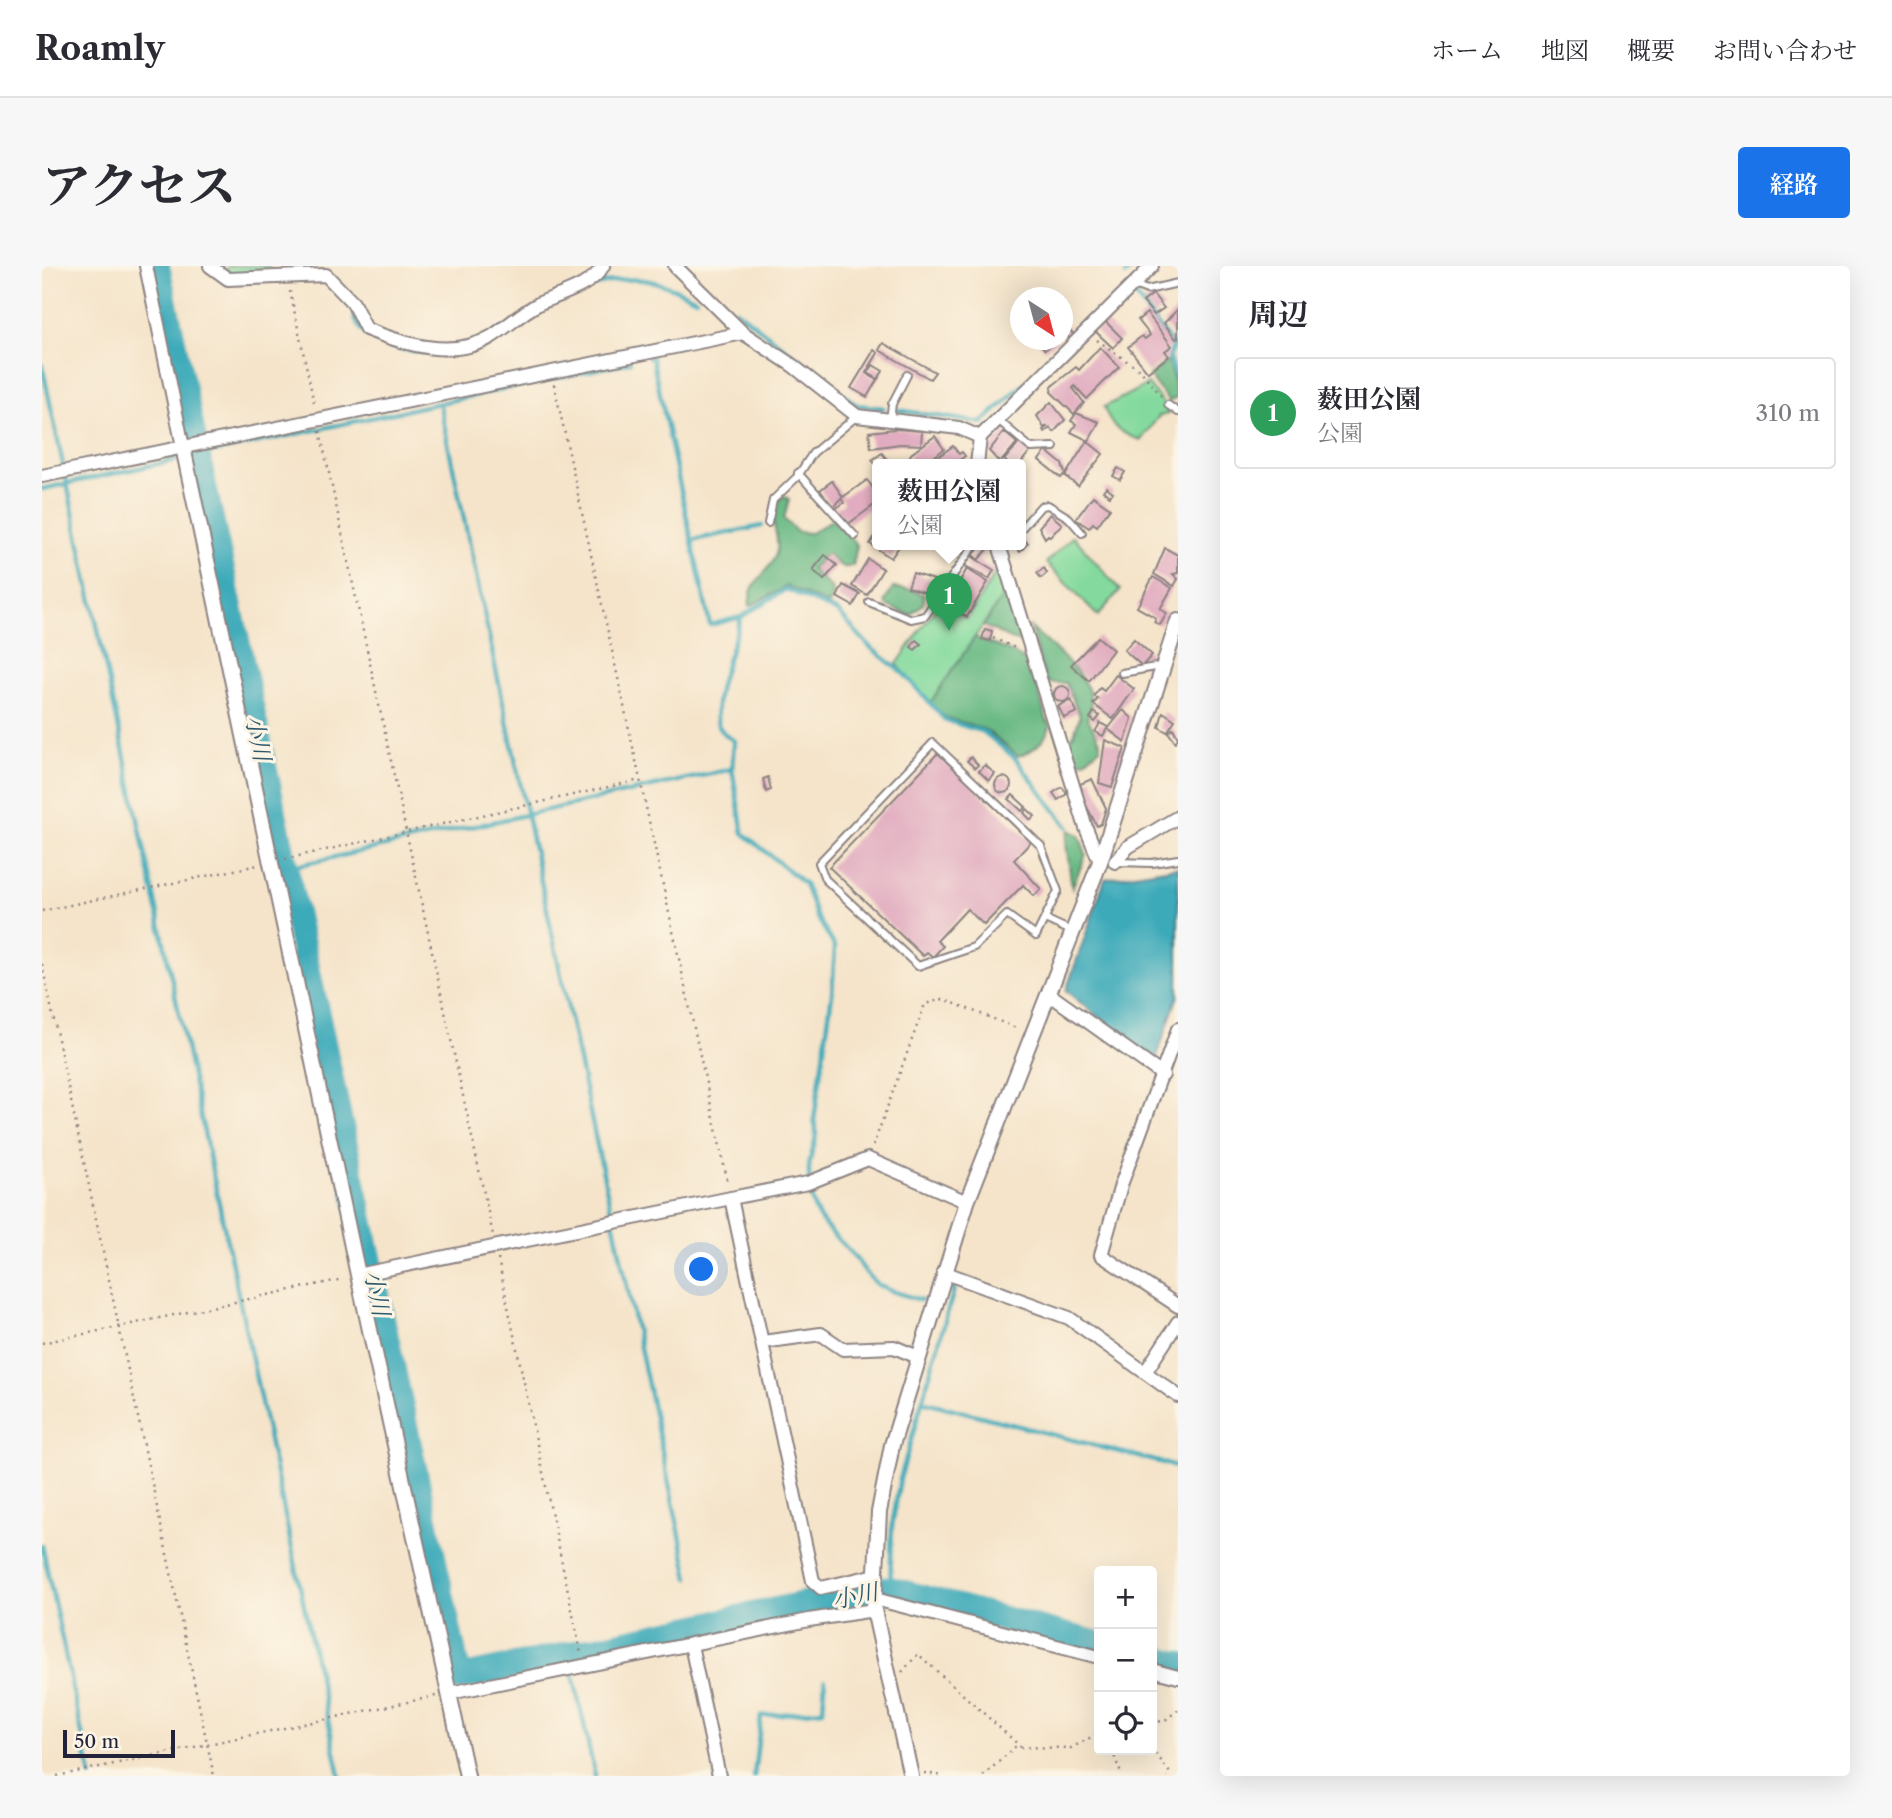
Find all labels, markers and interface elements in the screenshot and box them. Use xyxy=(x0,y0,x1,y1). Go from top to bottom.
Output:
text: Roamly xyxy=(35,28,165,69)
text: ホーム xyxy=(1431,36,1503,65)
text: 地図 xyxy=(1541,36,1589,65)
text: 概要 xyxy=(1627,36,1675,65)
text: お問い合わせ xyxy=(1713,36,1857,65)
button: 経路 xyxy=(1738,147,1850,218)
text: アクセス xyxy=(42,155,237,216)
north arrow xyxy=(1010,287,1073,350)
text: 周辺 xyxy=(1248,296,1308,333)
text: 薮田公園 xyxy=(1317,383,1421,415)
text: 1 xyxy=(1268,399,1278,427)
text: 310 m xyxy=(1756,399,1820,427)
text: 公園 xyxy=(1317,419,1363,447)
popup xyxy=(872,459,1026,550)
text: 薮田公園 xyxy=(897,475,1001,507)
text: 公園 xyxy=(897,511,943,539)
pin: 1 xyxy=(926,573,972,631)
water label: 小川 xyxy=(240,713,277,766)
your location xyxy=(684,1252,718,1286)
water label: 小川 xyxy=(359,1268,396,1321)
map controls xyxy=(1094,1566,1157,1755)
button: + xyxy=(1094,1566,1157,1629)
water label: 小川 xyxy=(830,1577,883,1614)
button: − xyxy=(1094,1629,1157,1692)
button: locate xyxy=(1094,1692,1157,1755)
scale bar xyxy=(63,1727,175,1759)
text: 50 m xyxy=(74,1730,119,1753)

